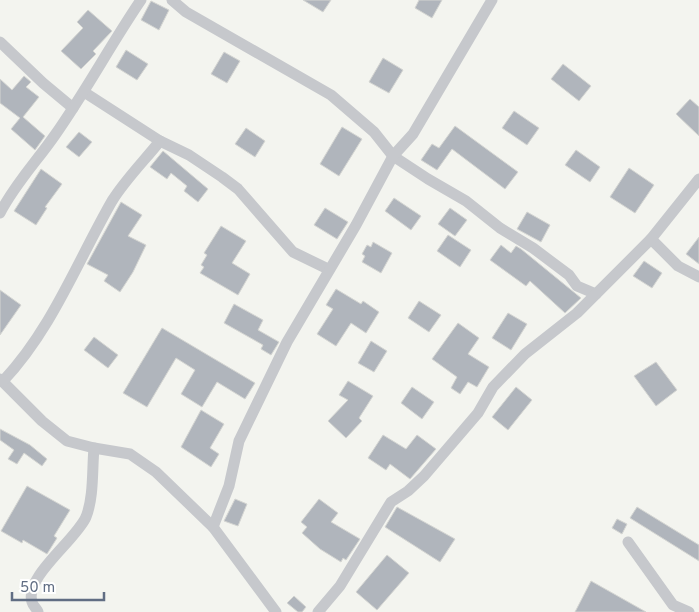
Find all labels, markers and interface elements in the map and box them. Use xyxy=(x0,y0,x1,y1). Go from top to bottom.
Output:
scale bar xyxy=(12,570,105,602)
text: 50 m xyxy=(20,579,55,598)

